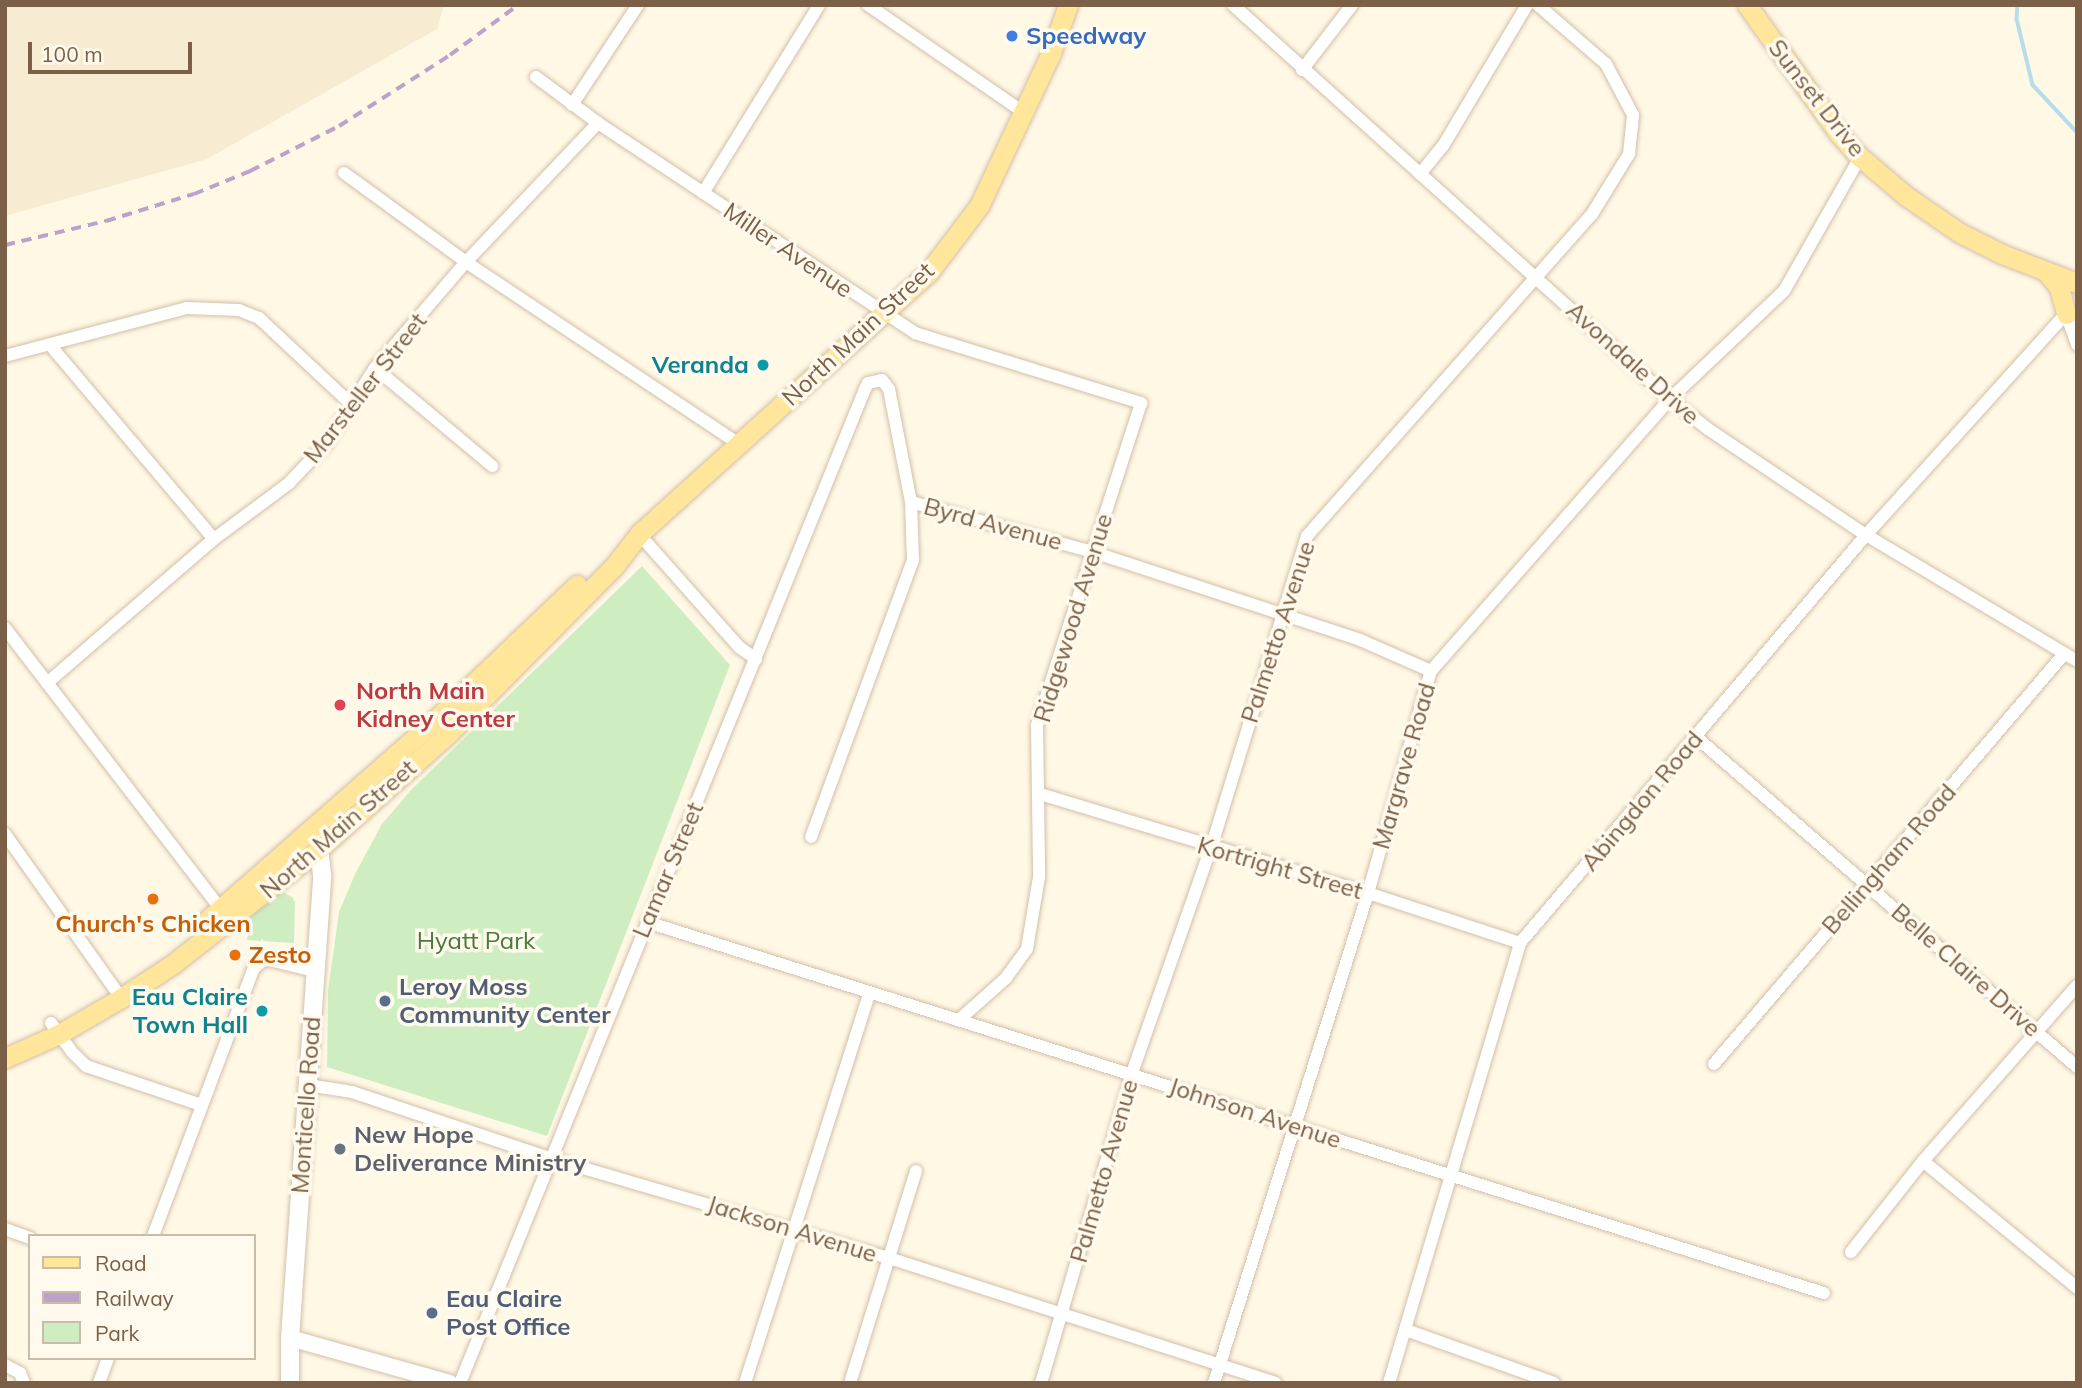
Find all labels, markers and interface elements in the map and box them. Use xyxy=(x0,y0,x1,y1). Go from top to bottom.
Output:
place label: Speedway xyxy=(1026,22,1146,50)
scale bar xyxy=(32,28,196,72)
marker: Speedway xyxy=(1004,28,1020,44)
street label: Sunset Drive xyxy=(1762,34,1872,162)
text: 100 m xyxy=(41,41,103,67)
street label: Miller Avenue xyxy=(718,196,858,304)
street label: North Main Street xyxy=(776,256,940,412)
street label: Avondale Drive xyxy=(1561,296,1705,430)
street label: Marsteller Street xyxy=(297,307,433,469)
place label: Veranda xyxy=(652,351,749,379)
marker: Veranda xyxy=(755,357,771,373)
street label: Byrd Avenue xyxy=(921,492,1065,556)
street label: Ridgewood Avenue xyxy=(1028,510,1118,726)
street label: Palmetto Avenue xyxy=(1235,538,1321,726)
place label: North Main Kidney Center xyxy=(356,677,515,733)
street label: Margrave Road xyxy=(1367,680,1441,852)
marker: North Main Kidney Center xyxy=(330,695,350,715)
street label: Abingdon Road xyxy=(1575,725,1709,877)
street label: North Main Street xyxy=(254,753,422,905)
street label: Bellingham Road xyxy=(1816,778,1962,940)
street label: Lamar Street xyxy=(627,798,709,942)
street label: Kortright Street xyxy=(1194,831,1366,905)
marker: Church's Chicken xyxy=(145,891,161,907)
street label: Belle Claire Drive xyxy=(1886,897,2046,1043)
place label: Church's Chicken xyxy=(55,910,251,938)
park label: Hyatt Park xyxy=(417,927,535,955)
place label: Zesto xyxy=(249,941,311,969)
marker: Zesto xyxy=(227,947,243,963)
place label: Leroy Moss Community Center xyxy=(399,973,611,1029)
place label: Eau Claire Town Hall xyxy=(132,983,248,1039)
marker: Leroy Moss Community Center xyxy=(377,993,393,1009)
marker: Eau Claire Town Hall xyxy=(254,1003,270,1019)
street label: Monticello Road xyxy=(285,1016,327,1194)
street label: Johnson Avenue xyxy=(1165,1072,1345,1154)
street label: Palmetto Avenue xyxy=(1064,1076,1144,1266)
place label: New Hope Deliverance Ministry xyxy=(354,1121,586,1177)
marker: New Hope Deliverance Ministry xyxy=(332,1141,348,1157)
street label: Jackson Avenue xyxy=(704,1190,880,1268)
legend xyxy=(28,1234,256,1360)
text: Road xyxy=(95,1250,146,1276)
text: Railway xyxy=(95,1285,174,1311)
place label: Eau Claire Post Office xyxy=(446,1285,570,1341)
marker: Eau Claire Post Office xyxy=(424,1305,440,1321)
text: Park xyxy=(95,1320,139,1346)

